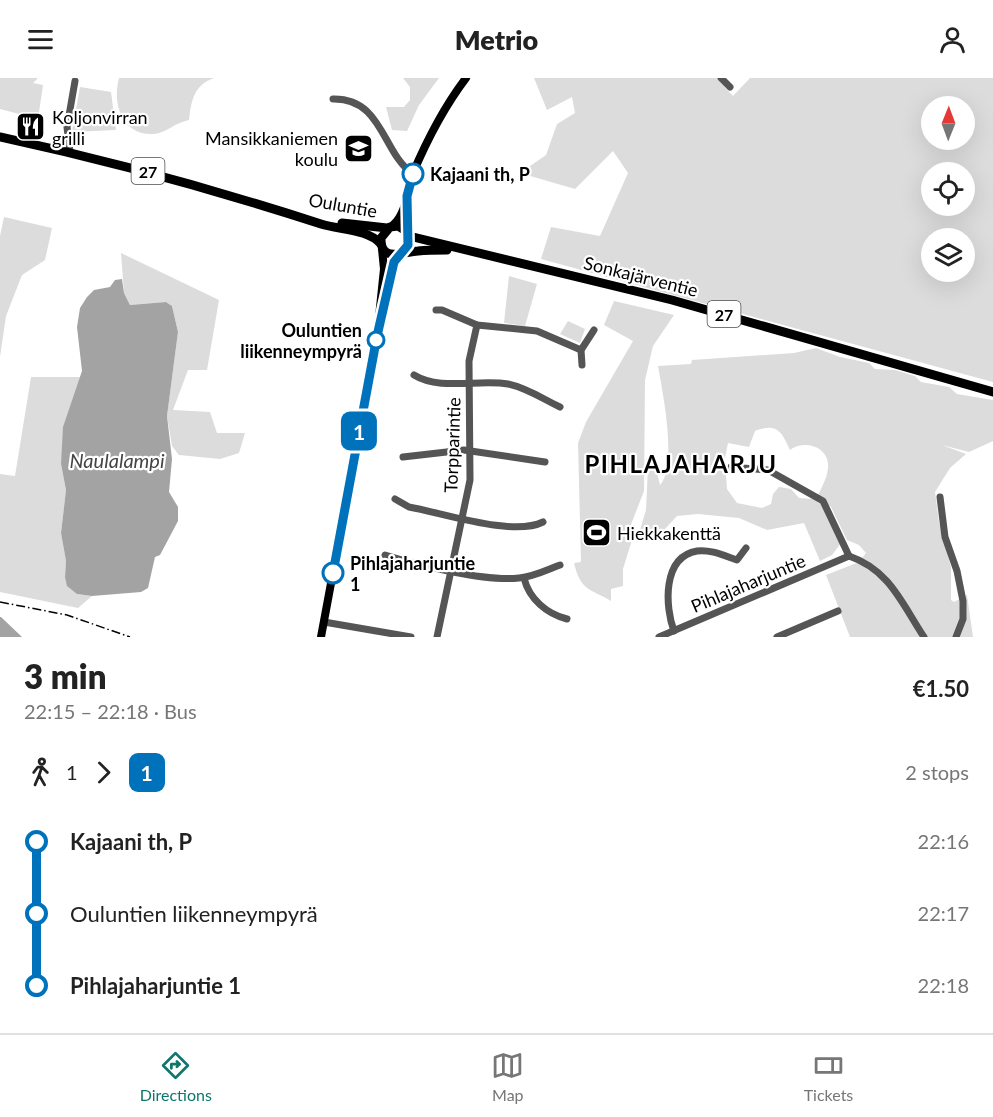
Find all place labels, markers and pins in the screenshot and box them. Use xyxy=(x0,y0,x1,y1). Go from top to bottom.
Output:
place label: Koljonvirran grilli xyxy=(52,106,148,149)
restaurant icon: Koljonvirran grilli xyxy=(15,111,47,143)
place label: Mansikkaniemen koulu xyxy=(205,127,338,170)
school or university icon: Mansikkaniemen koulu xyxy=(343,132,375,164)
marker: Kajaani th, P xyxy=(402,163,424,185)
place label: Kajaani th, P xyxy=(430,163,530,185)
place label: Ouluntien liikenneympyrä xyxy=(240,319,362,362)
marker: Ouluntien liikenneympyrä xyxy=(367,331,385,349)
sports icon: Hiekkakenttä xyxy=(580,517,612,549)
place label: Hiekkakenttä xyxy=(617,522,721,544)
place label: Pihlajaharjuntie 1 xyxy=(350,552,475,595)
marker: Pihlajaharjuntie 1 xyxy=(322,562,344,584)

